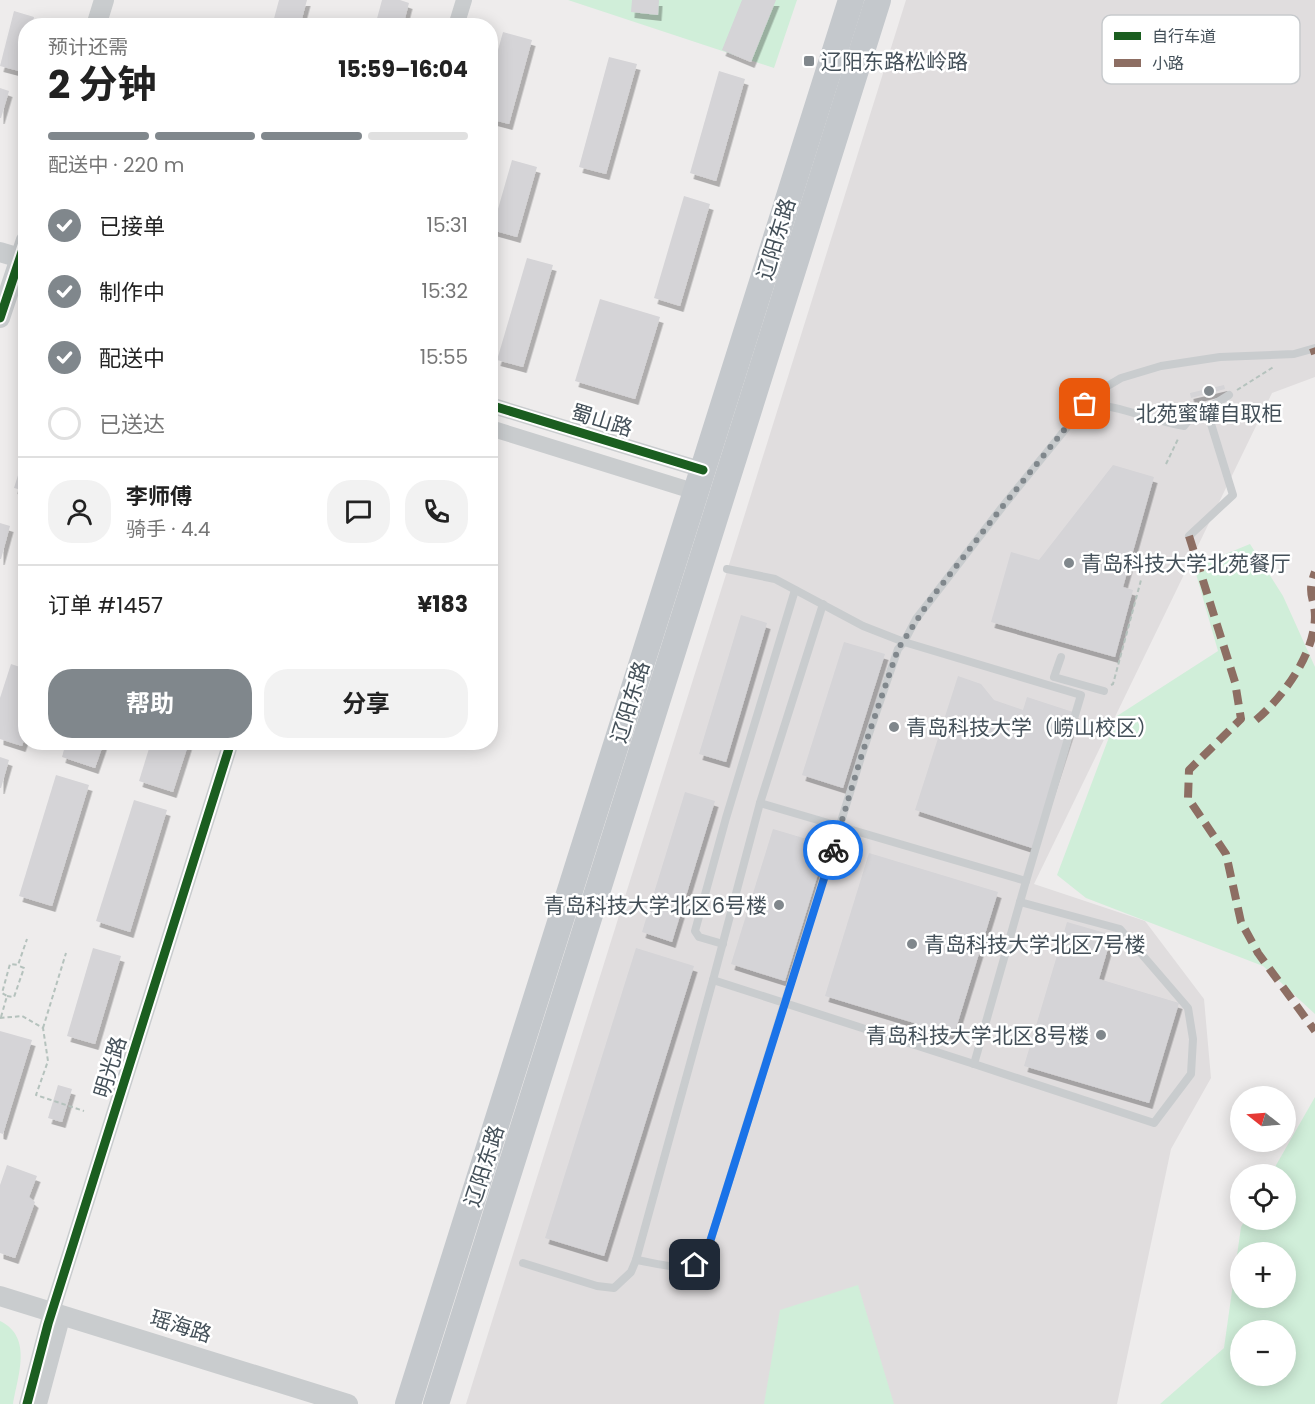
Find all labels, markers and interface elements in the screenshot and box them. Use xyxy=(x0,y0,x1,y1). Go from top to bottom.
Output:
legend xyxy=(1102,15,1300,84)
text: 自行车道 xyxy=(1152,25,1216,48)
text: 预计还需 xyxy=(48,33,128,61)
place label: 辽阳东路松岭路 xyxy=(821,47,968,76)
text: 小路 xyxy=(1152,52,1184,75)
text: 15:59–16:04 xyxy=(338,54,468,85)
marker: 辽阳东路松岭路 xyxy=(802,54,816,68)
text: 2 分钟 xyxy=(48,57,157,112)
text: 配送中 · 220 m xyxy=(48,151,184,179)
street label: 辽阳东路 xyxy=(750,195,802,283)
icon: check xyxy=(48,209,81,242)
text: 已接单 xyxy=(99,211,165,242)
text: 15:31 xyxy=(427,211,468,239)
icon: check xyxy=(48,275,81,308)
text: 制作中 xyxy=(99,277,165,308)
text: 15:32 xyxy=(422,277,468,305)
icon: check xyxy=(48,341,81,374)
text: 配送中 xyxy=(99,343,165,374)
text: 15:55 xyxy=(420,343,468,371)
pin xyxy=(1059,378,1110,429)
marker: 北苑蜜罐自取柜 xyxy=(1202,384,1216,398)
icon: bag xyxy=(1068,387,1101,420)
street label: 蜀山路 xyxy=(568,397,636,443)
place label: 北苑蜜罐自取柜 xyxy=(1136,399,1283,428)
text: 已送达 xyxy=(99,409,165,440)
button: person xyxy=(48,480,111,543)
button: chat xyxy=(327,480,390,543)
button: phone xyxy=(405,480,468,543)
text: 李师傅 xyxy=(126,481,192,512)
text: 骑手 · 4.4 xyxy=(126,515,210,543)
place label: 青岛科技大学北苑餐厅 xyxy=(1081,549,1291,578)
marker: 青岛科技大学北苑餐厅 xyxy=(1062,556,1076,570)
text: ¥183 xyxy=(417,589,468,620)
text: 订单 #1457 xyxy=(48,590,163,621)
street label: 辽阳东路 xyxy=(604,658,656,746)
button: 帮助 xyxy=(48,669,252,738)
button: 分享 xyxy=(264,669,468,738)
place label: 青岛科技大学（崂山校区） xyxy=(906,713,1158,742)
marker: 青岛科技大学（崂山校区） xyxy=(887,720,901,734)
courier xyxy=(803,820,863,880)
icon: bike xyxy=(817,834,850,867)
place label: 青岛科技大学北区6号楼 xyxy=(544,891,767,920)
marker: 青岛科技大学北区6号楼 xyxy=(772,898,786,912)
place label: 青岛科技大学北区7号楼 xyxy=(924,930,1145,959)
marker: 青岛科技大学北区7号楼 xyxy=(905,937,919,951)
place label: 青岛科技大学北区8号楼 xyxy=(866,1021,1089,1050)
marker: 青岛科技大学北区8号楼 xyxy=(1094,1028,1108,1042)
street label: 明光路 xyxy=(87,1033,133,1101)
north arrow xyxy=(1230,1086,1296,1152)
map controls xyxy=(1230,1086,1296,1386)
street label: 辽阳东路 xyxy=(457,1122,511,1210)
button: locate xyxy=(1230,1164,1296,1230)
pin xyxy=(669,1239,720,1290)
button: + xyxy=(1230,1242,1296,1308)
icon: home xyxy=(678,1248,711,1281)
street label: 瑶海路 xyxy=(147,1303,215,1349)
button: − xyxy=(1230,1320,1296,1386)

